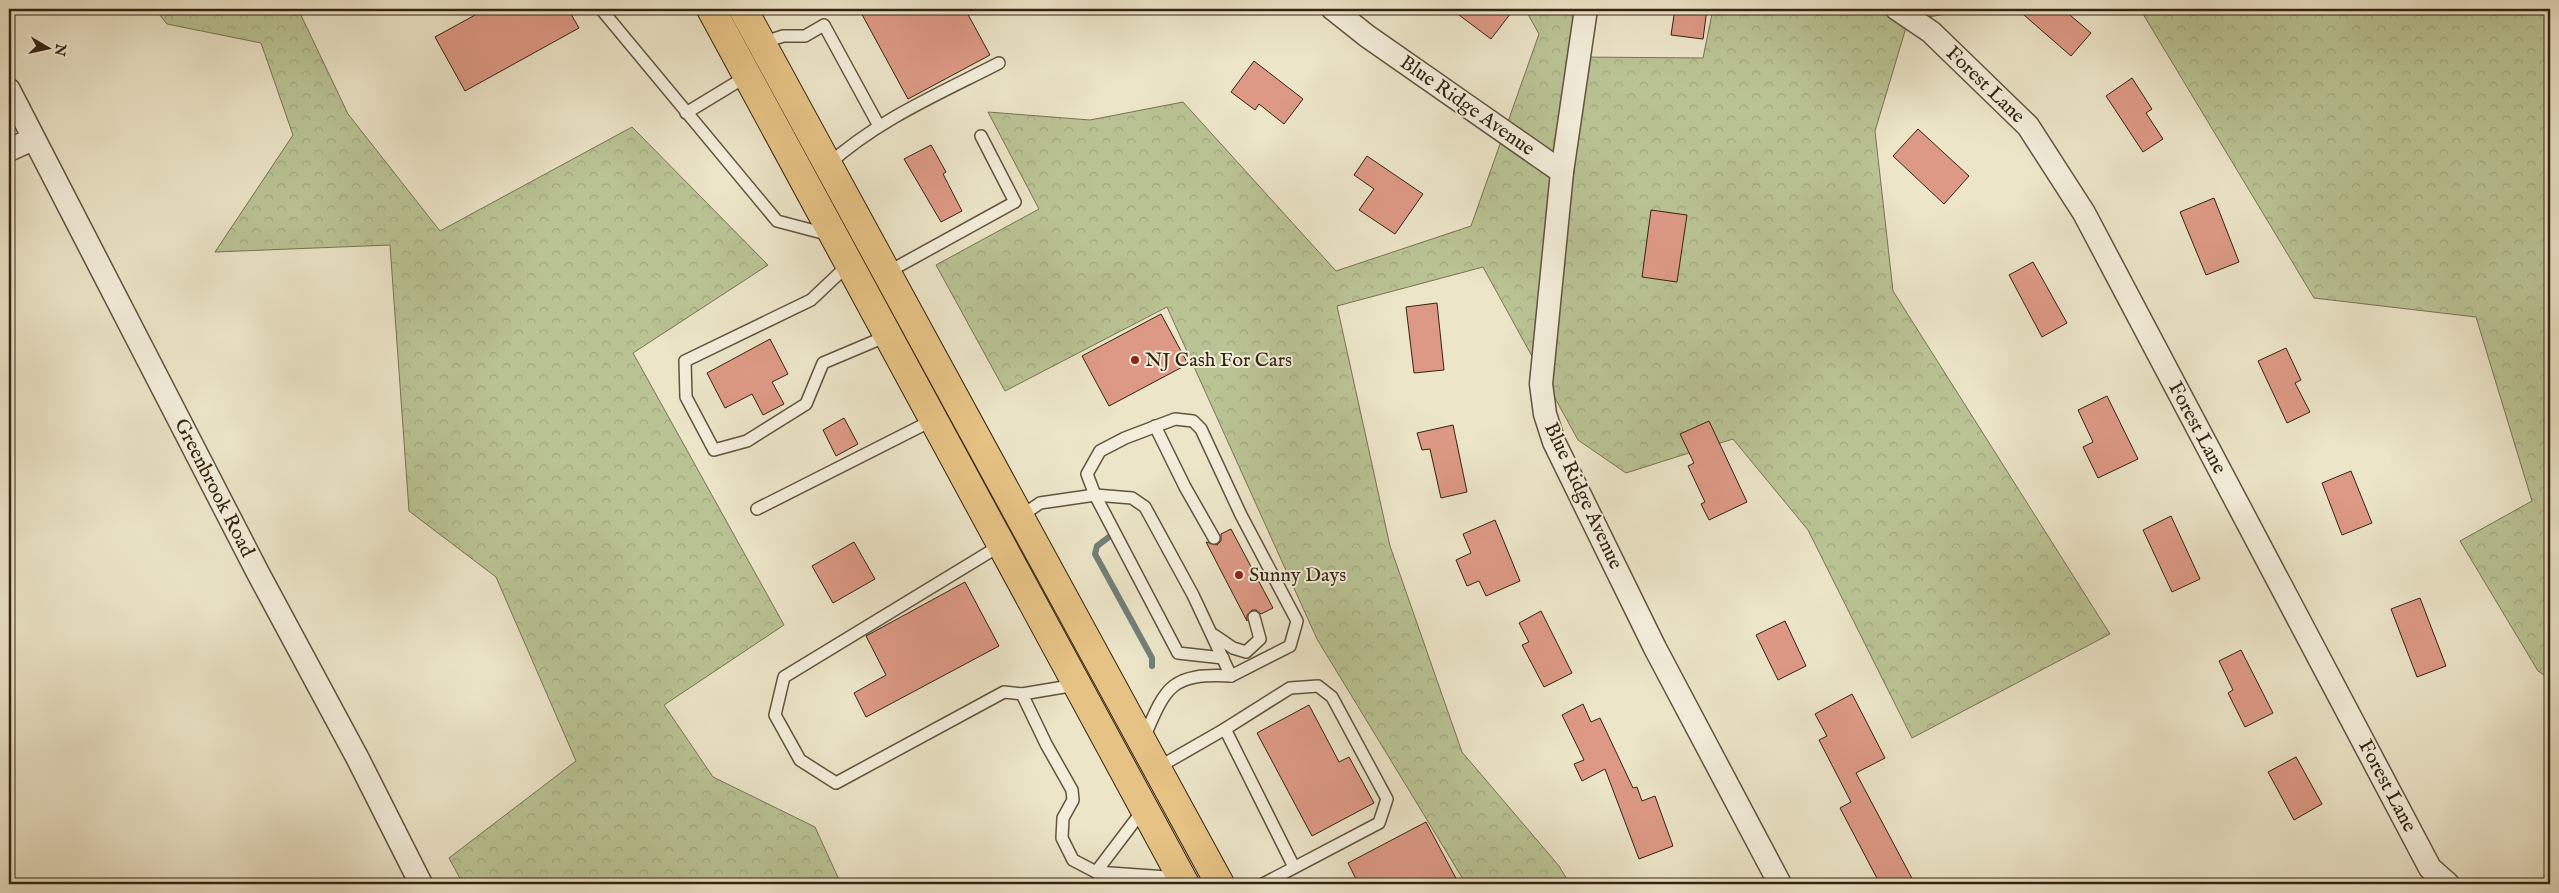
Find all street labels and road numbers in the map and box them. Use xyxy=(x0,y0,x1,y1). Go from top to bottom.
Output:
street label: Forest Lane xyxy=(1940,41,2030,129)
street label: Blue Ridge Avenue xyxy=(1395,50,1539,162)
street label: Forest Lane xyxy=(2162,378,2232,478)
street label: Greenbrook Road xyxy=(168,415,260,562)
street label: Blue Ridge Avenue xyxy=(1538,419,1628,573)
street label: Forest Lane xyxy=(2352,736,2422,836)

